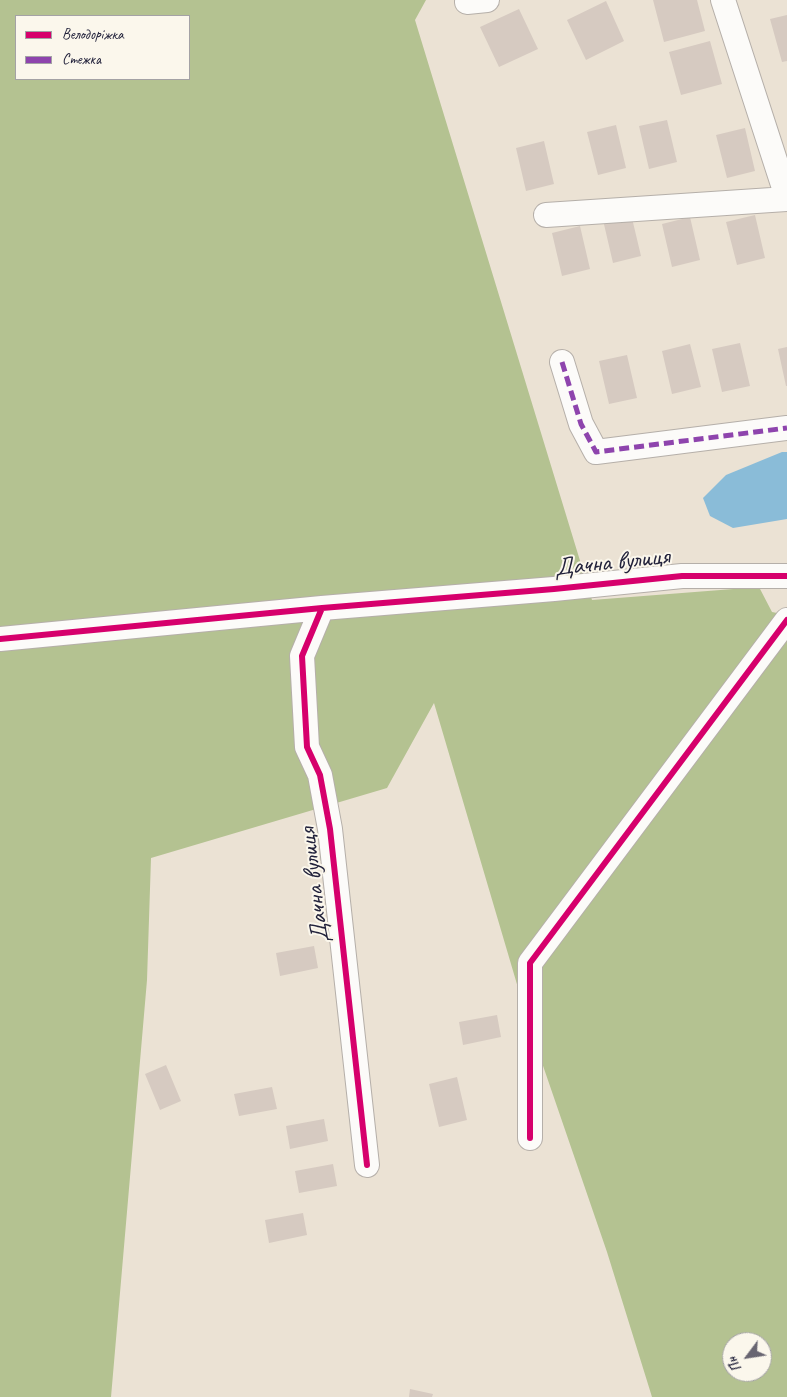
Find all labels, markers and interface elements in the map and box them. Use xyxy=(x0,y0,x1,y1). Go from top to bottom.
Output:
legend xyxy=(15,15,190,80)
text: Велодоріжка xyxy=(62,25,123,44)
text: Стежка xyxy=(62,50,101,69)
street label: Дачна вулиця xyxy=(553,542,671,584)
street label: Дачна вулиця xyxy=(293,826,337,944)
north arrow xyxy=(722,1332,772,1382)
text: Пн xyxy=(724,1354,746,1375)

